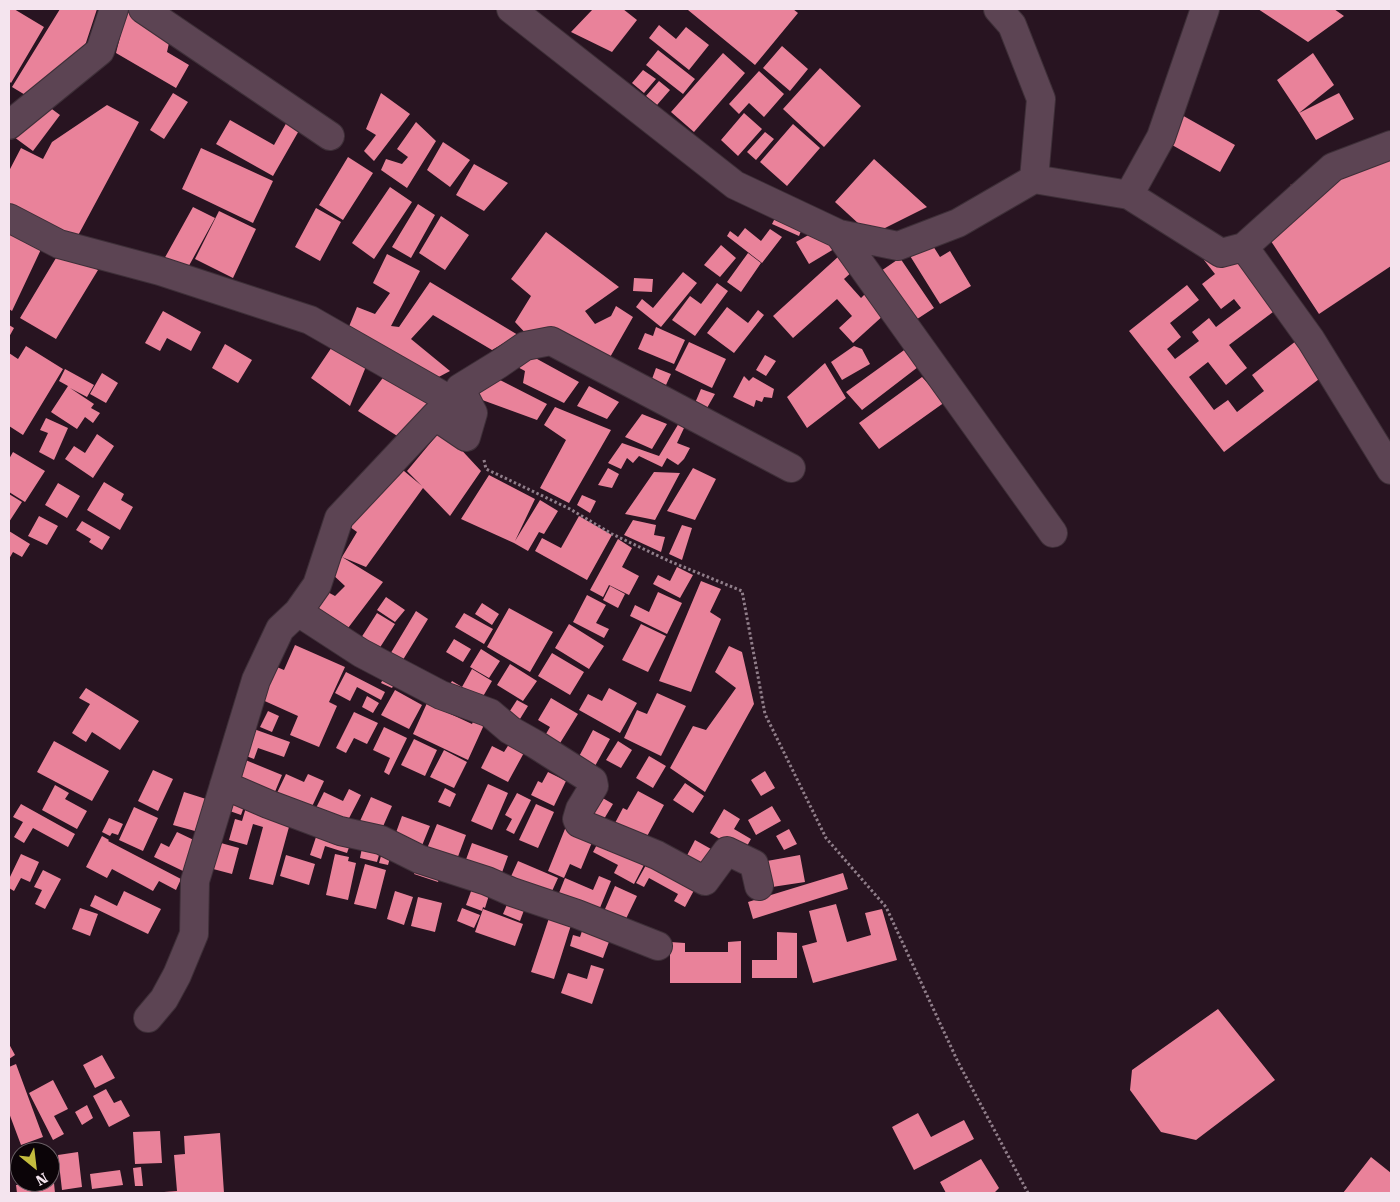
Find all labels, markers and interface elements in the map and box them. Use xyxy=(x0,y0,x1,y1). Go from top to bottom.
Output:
north arrow xyxy=(10,1142,60,1192)
text: N xyxy=(33,1170,50,1189)

